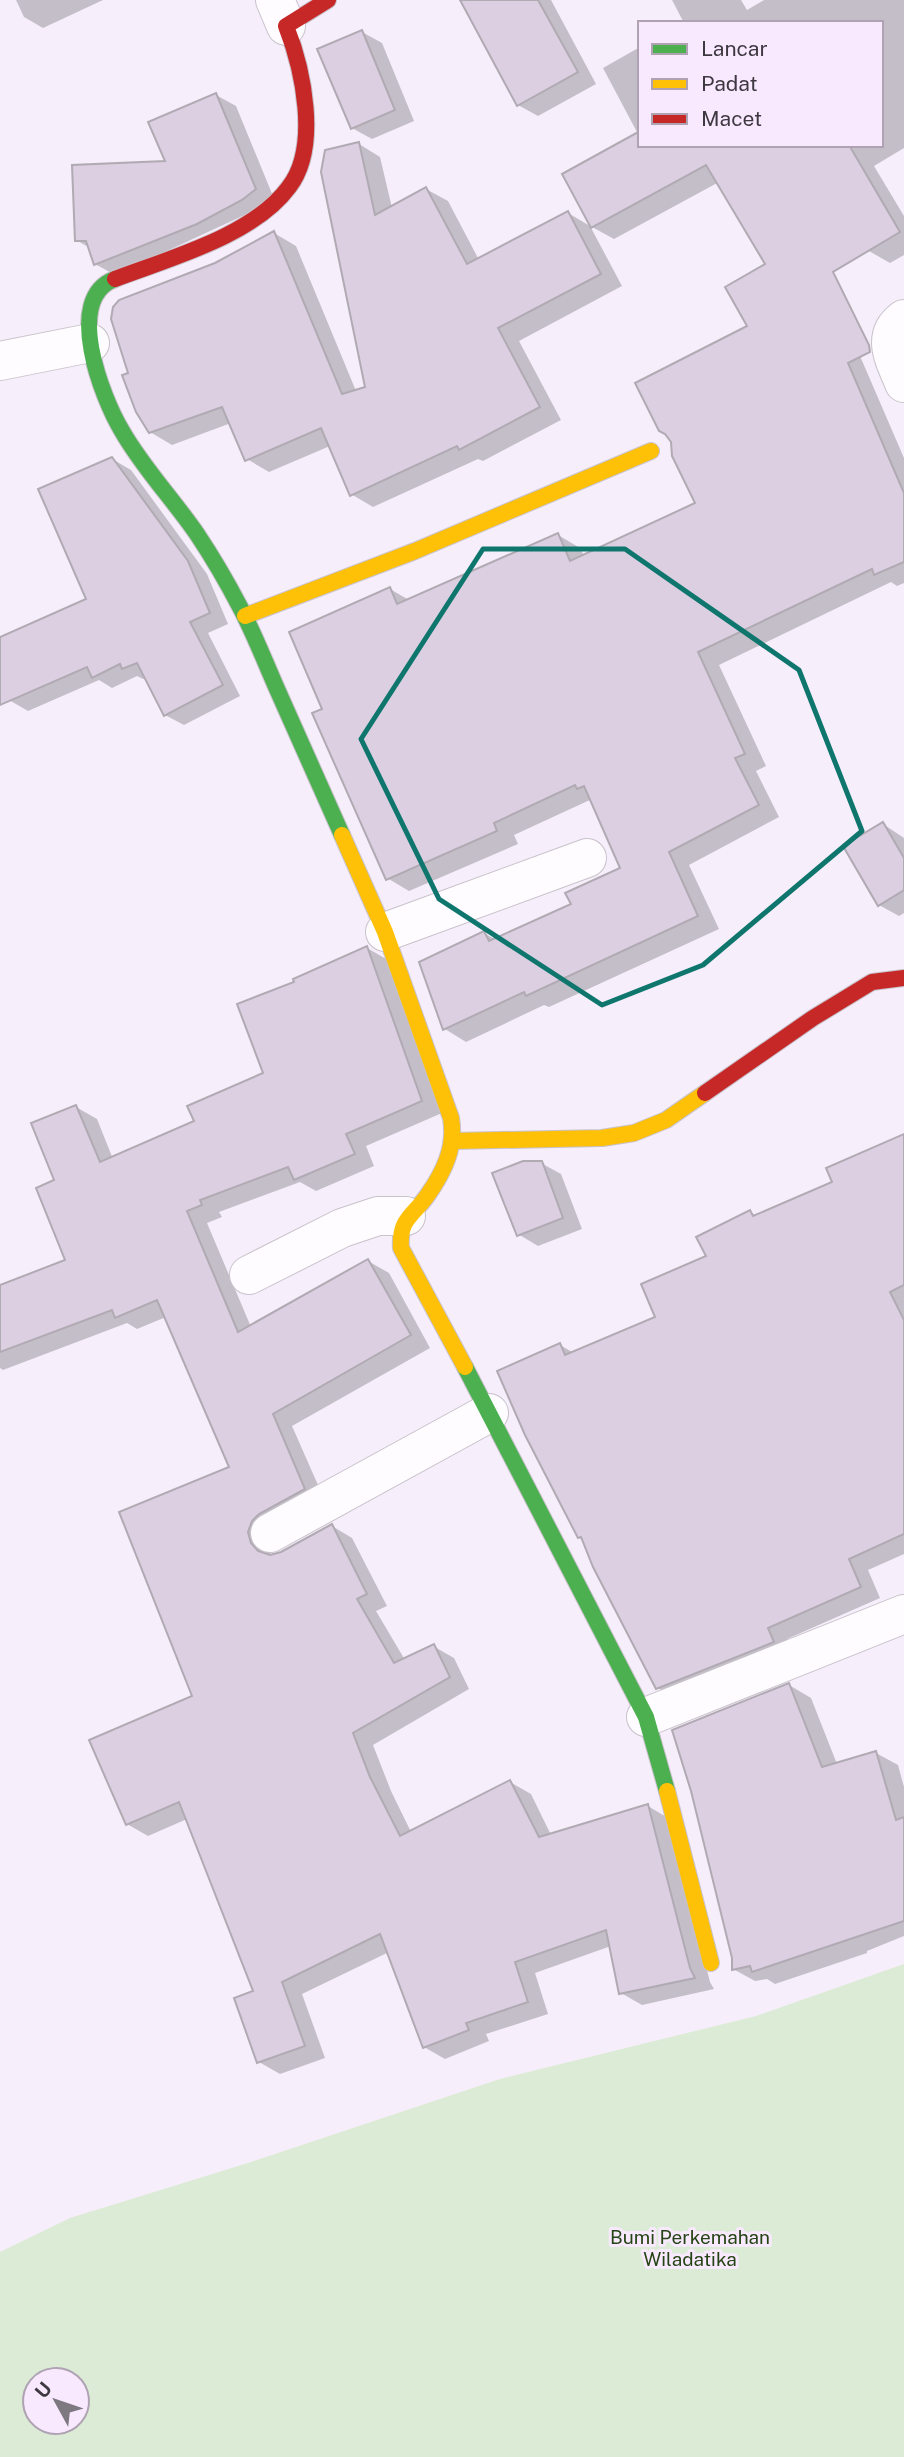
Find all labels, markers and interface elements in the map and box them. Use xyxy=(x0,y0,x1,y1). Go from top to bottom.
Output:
legend xyxy=(638,21,883,147)
text: Lancar xyxy=(701,36,768,61)
text: Padat xyxy=(701,71,758,96)
text: Macet xyxy=(701,106,762,131)
park label: Bumi Perkemahan Wiladatika xyxy=(610,2226,770,2270)
north arrow xyxy=(21,2366,91,2436)
text: U xyxy=(30,2378,56,2402)

